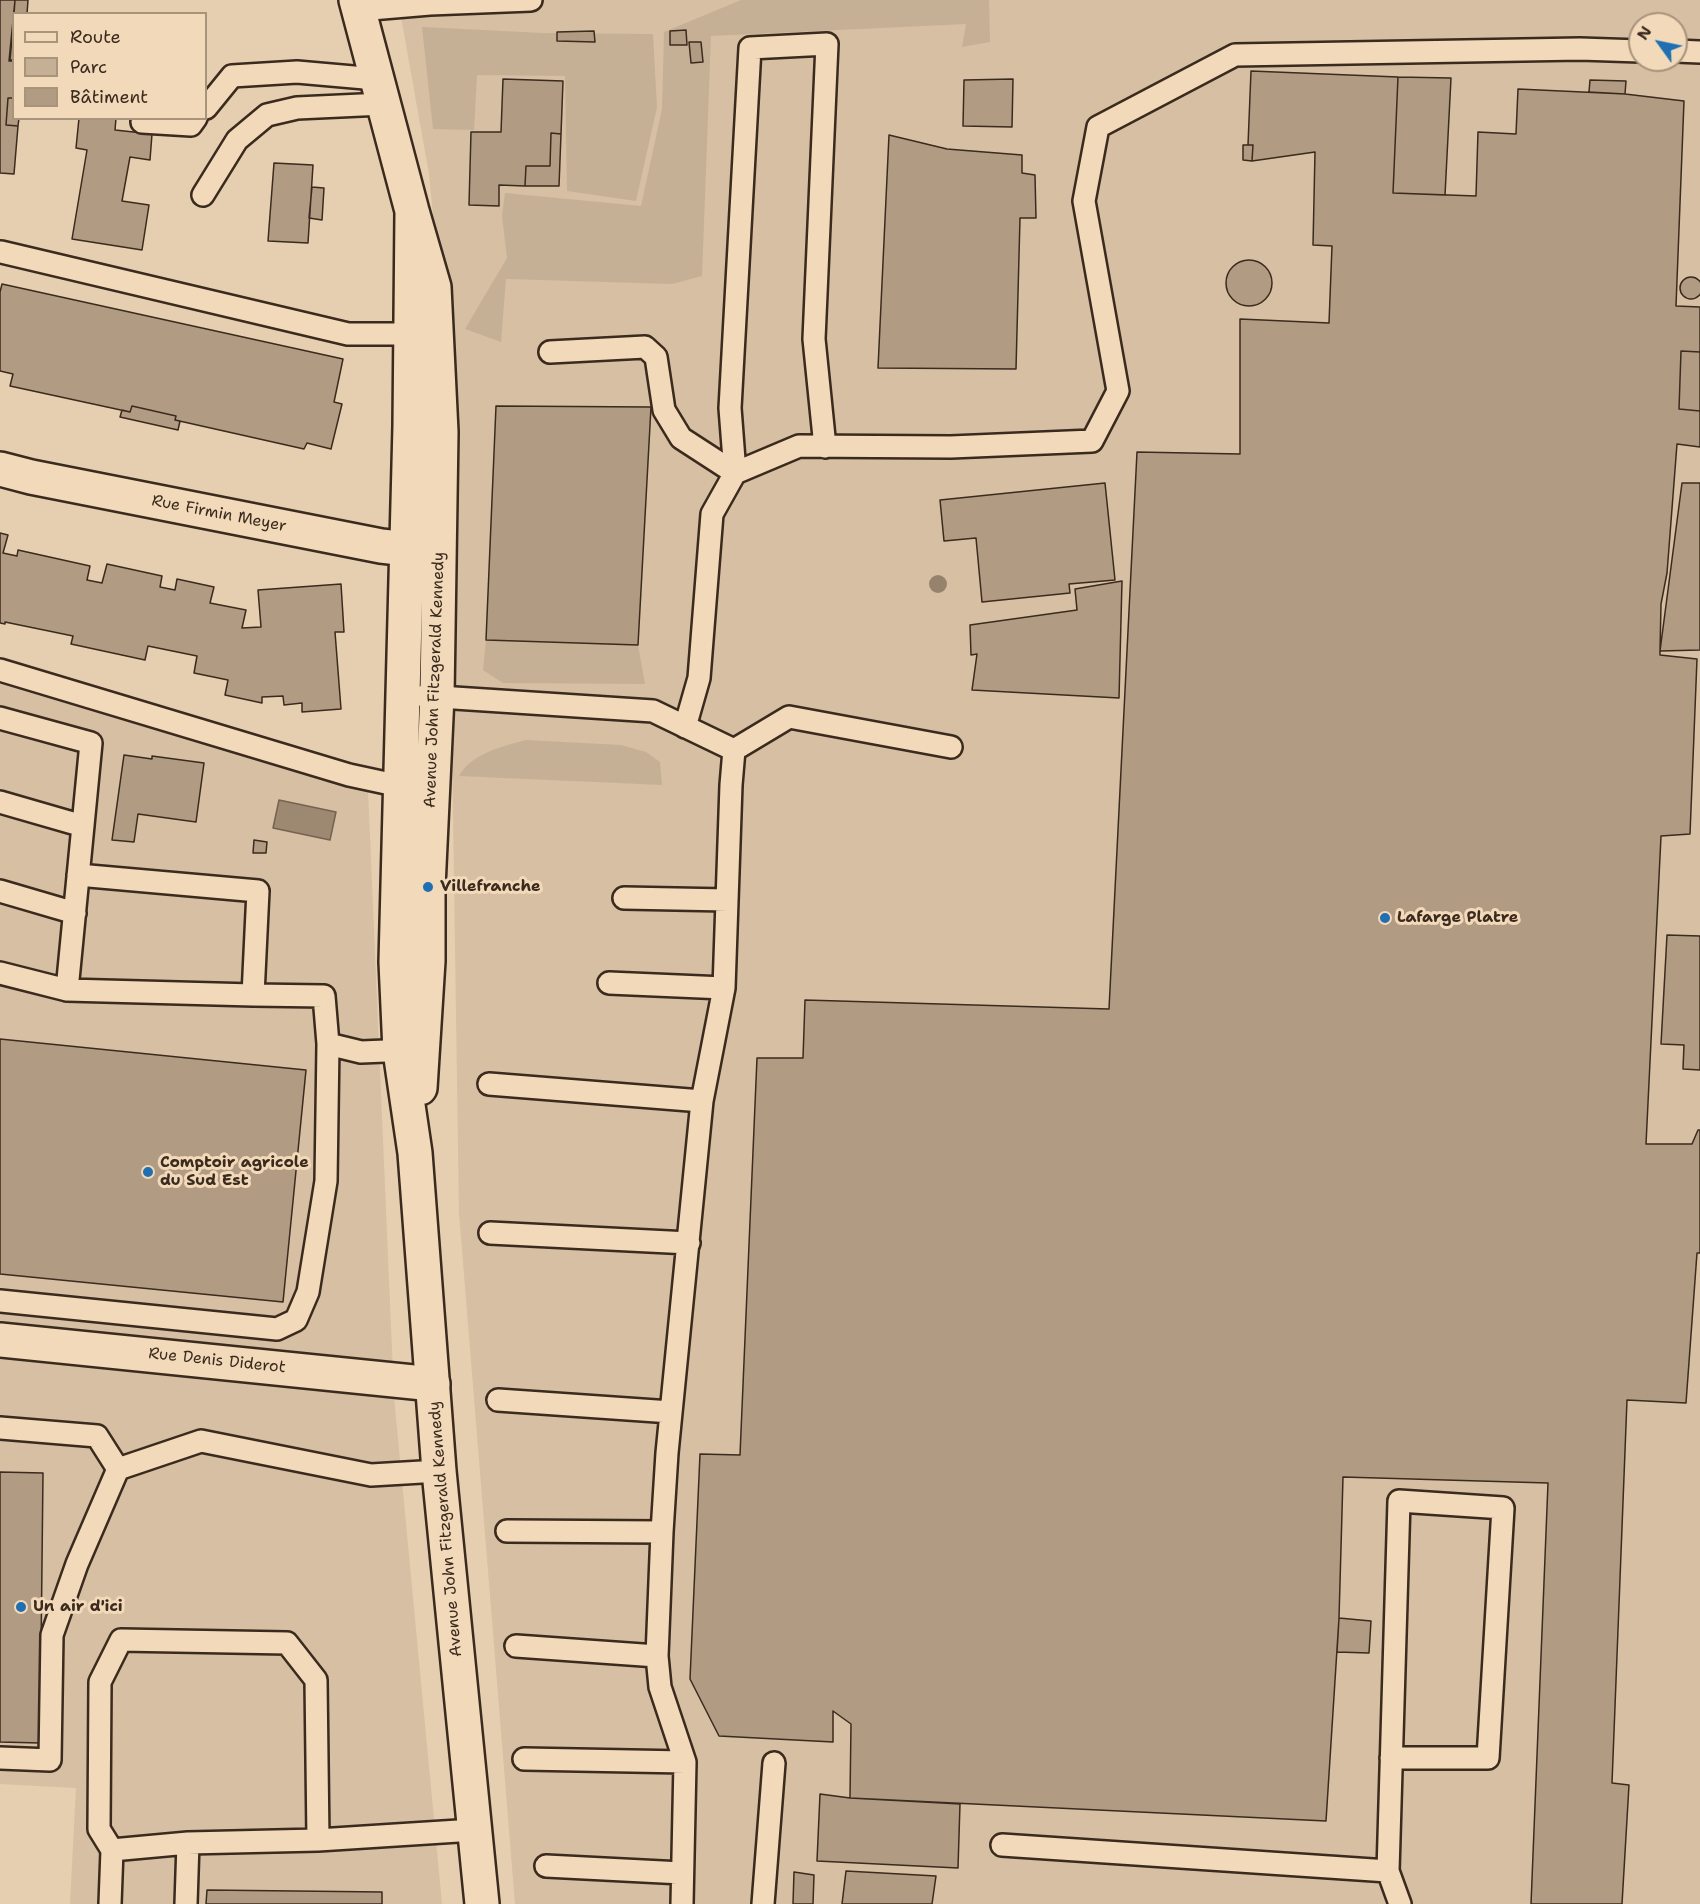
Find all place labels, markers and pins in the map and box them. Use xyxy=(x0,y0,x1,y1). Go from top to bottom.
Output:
place label: Villefranche xyxy=(440,877,541,897)
marker: Villefranche xyxy=(421,880,435,894)
place label: Lafarge Platre xyxy=(1397,908,1518,928)
marker: Lafarge Platre xyxy=(1378,911,1392,925)
place label: Comptoir agricole du Sud Est xyxy=(160,1153,309,1191)
marker: Comptoir agricole du Sud Est xyxy=(141,1165,155,1179)
place label: Un air d'ici xyxy=(33,1597,123,1617)
marker: Un air d'ici xyxy=(14,1600,28,1614)

